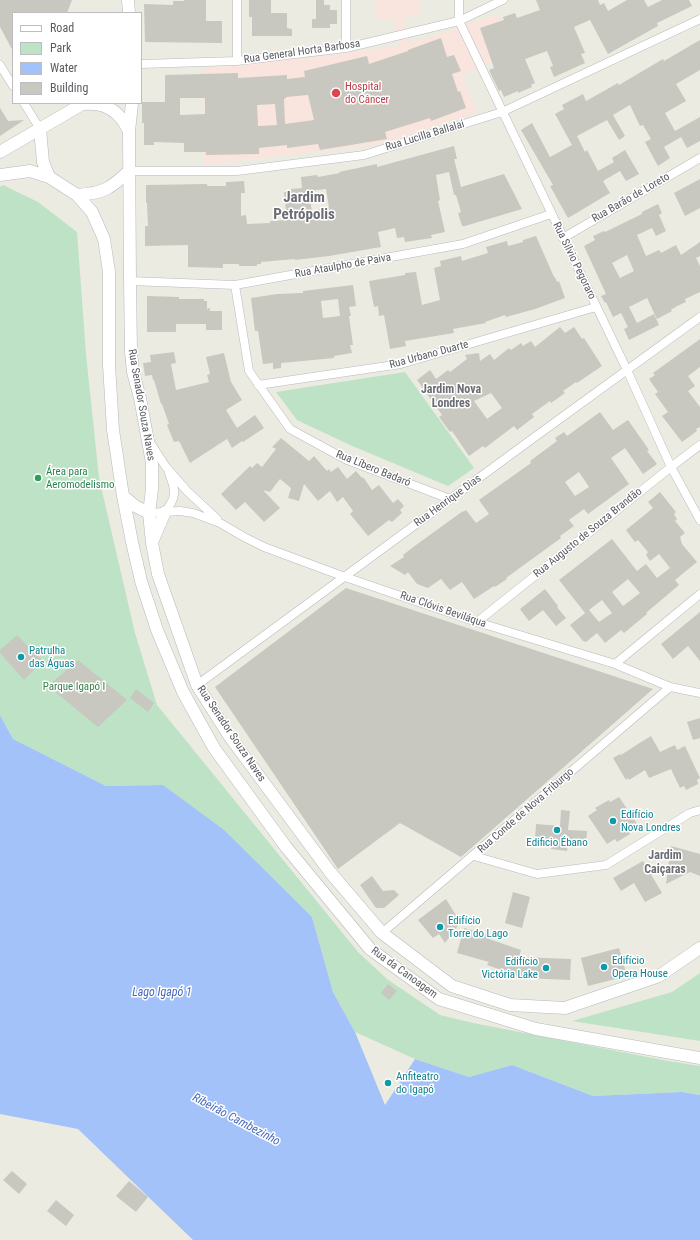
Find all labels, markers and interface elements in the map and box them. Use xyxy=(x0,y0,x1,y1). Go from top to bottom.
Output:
legend xyxy=(12,12,142,104)
text: Road xyxy=(50,21,74,35)
street label: Rua General Horta Barbosa xyxy=(243,37,361,67)
text: Park xyxy=(50,41,71,55)
text: Water xyxy=(50,61,78,75)
place label: Hospital do Câncer xyxy=(345,80,389,106)
text: Building xyxy=(50,81,88,95)
marker: Hospital do Câncer xyxy=(330,87,342,99)
street label: Rua Lucilla Ballalai xyxy=(384,118,466,154)
street label: Rua Barão de Loreto xyxy=(590,170,672,226)
district label: Jardim Petrópolis xyxy=(273,189,335,224)
street label: Rua Silvio Pegoraro xyxy=(550,220,598,302)
street label: Rua Ataulpho de Paiva xyxy=(294,251,392,281)
street label: Rua Urbano Duarte xyxy=(388,338,470,372)
street label: Rua Senador Souza Naves xyxy=(125,348,157,462)
district label: Jardim Nova Londres xyxy=(421,383,481,411)
street label: Rua Líbero Badaró xyxy=(334,448,412,490)
place label: Área para Aeromodelismo xyxy=(46,465,115,491)
street label: Rua Henrique Dias xyxy=(412,472,484,530)
marker: Área para Aeromodelismo xyxy=(33,473,43,483)
street label: Rua Augusto de Souza Brandão xyxy=(531,485,645,581)
street label: Rua Clóvis Beviláqua xyxy=(398,589,488,631)
place label: Patrulha das Águas xyxy=(29,644,75,670)
marker: Patrulha das Águas xyxy=(16,652,26,662)
park label: Parque Igapó I xyxy=(43,680,105,694)
street label: Rua Senador Souza Naves xyxy=(194,683,268,785)
street label: Rua Conde de Nova Friburgo xyxy=(475,766,577,856)
place label: Edifício Nova Londres xyxy=(621,808,681,834)
marker: Edifício Nova Londres xyxy=(608,816,618,826)
marker: Edificio Ébano xyxy=(552,825,562,835)
place label: Edificio Ébano xyxy=(526,836,588,850)
district label: Jardim Caiçaras xyxy=(644,849,686,877)
place label: Edifício Torre do Lago xyxy=(448,914,508,940)
marker: Edifício Torre do Lago xyxy=(435,922,445,932)
street label: Rua da Canoagem xyxy=(368,945,440,1001)
place label: Edifício Opera House xyxy=(612,954,668,980)
place label: Edifício Victória Lake xyxy=(481,955,538,981)
marker: Edifício Opera House xyxy=(599,962,609,972)
marker: Edifício Victória Lake xyxy=(541,963,551,973)
water label: Lago Igapó 1 xyxy=(132,986,192,1000)
place label: Anfiteatro do Igapó xyxy=(396,1070,439,1096)
marker: Anfiteatro do Igapó xyxy=(383,1078,393,1088)
water label: Ribeirão Cambezinho xyxy=(190,1091,282,1149)

